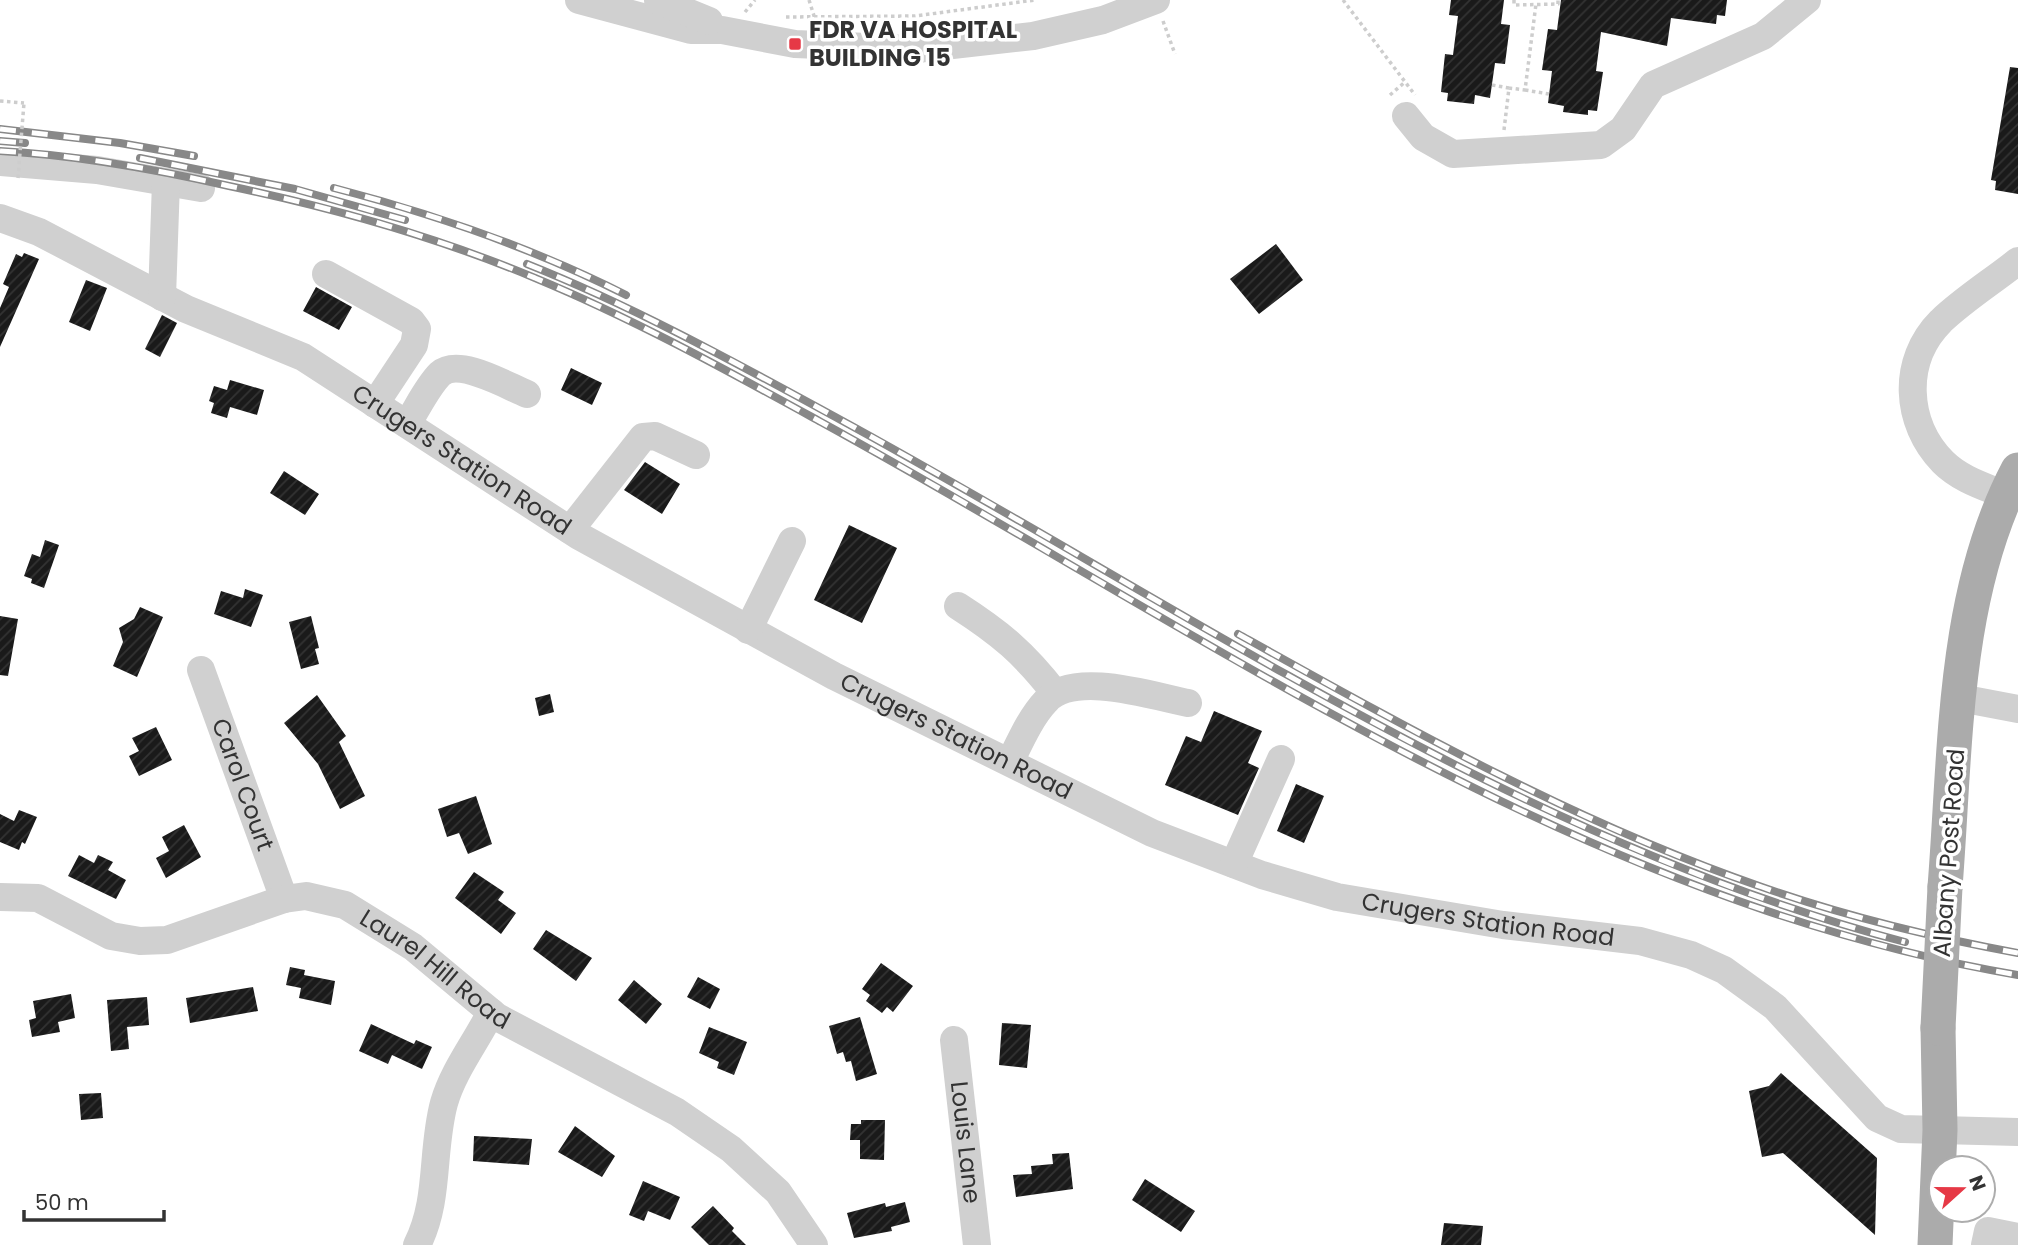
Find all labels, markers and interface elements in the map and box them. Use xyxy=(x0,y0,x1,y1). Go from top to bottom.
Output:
place label: FDR VA HOSPITAL BUILDING 15 xyxy=(809,13,1017,74)
marker: FDR VA HOSPITAL BUILDING 15 xyxy=(787,36,803,52)
street label: Crugers Station Road xyxy=(346,376,578,543)
street label: Crugers Station Road xyxy=(835,665,1078,807)
street label: Carol Court xyxy=(204,714,282,855)
street label: Albany Post Road xyxy=(1925,747,1972,958)
street label: Crugers Station Road xyxy=(1359,884,1616,954)
street label: Laurel Hill Road xyxy=(354,901,516,1037)
street label: Louis Lane xyxy=(943,1079,989,1205)
north arrow xyxy=(1927,1154,1997,1224)
text: N xyxy=(1962,1172,1993,1195)
scale bar xyxy=(24,1178,164,1222)
text: 50 m xyxy=(35,1188,89,1217)

